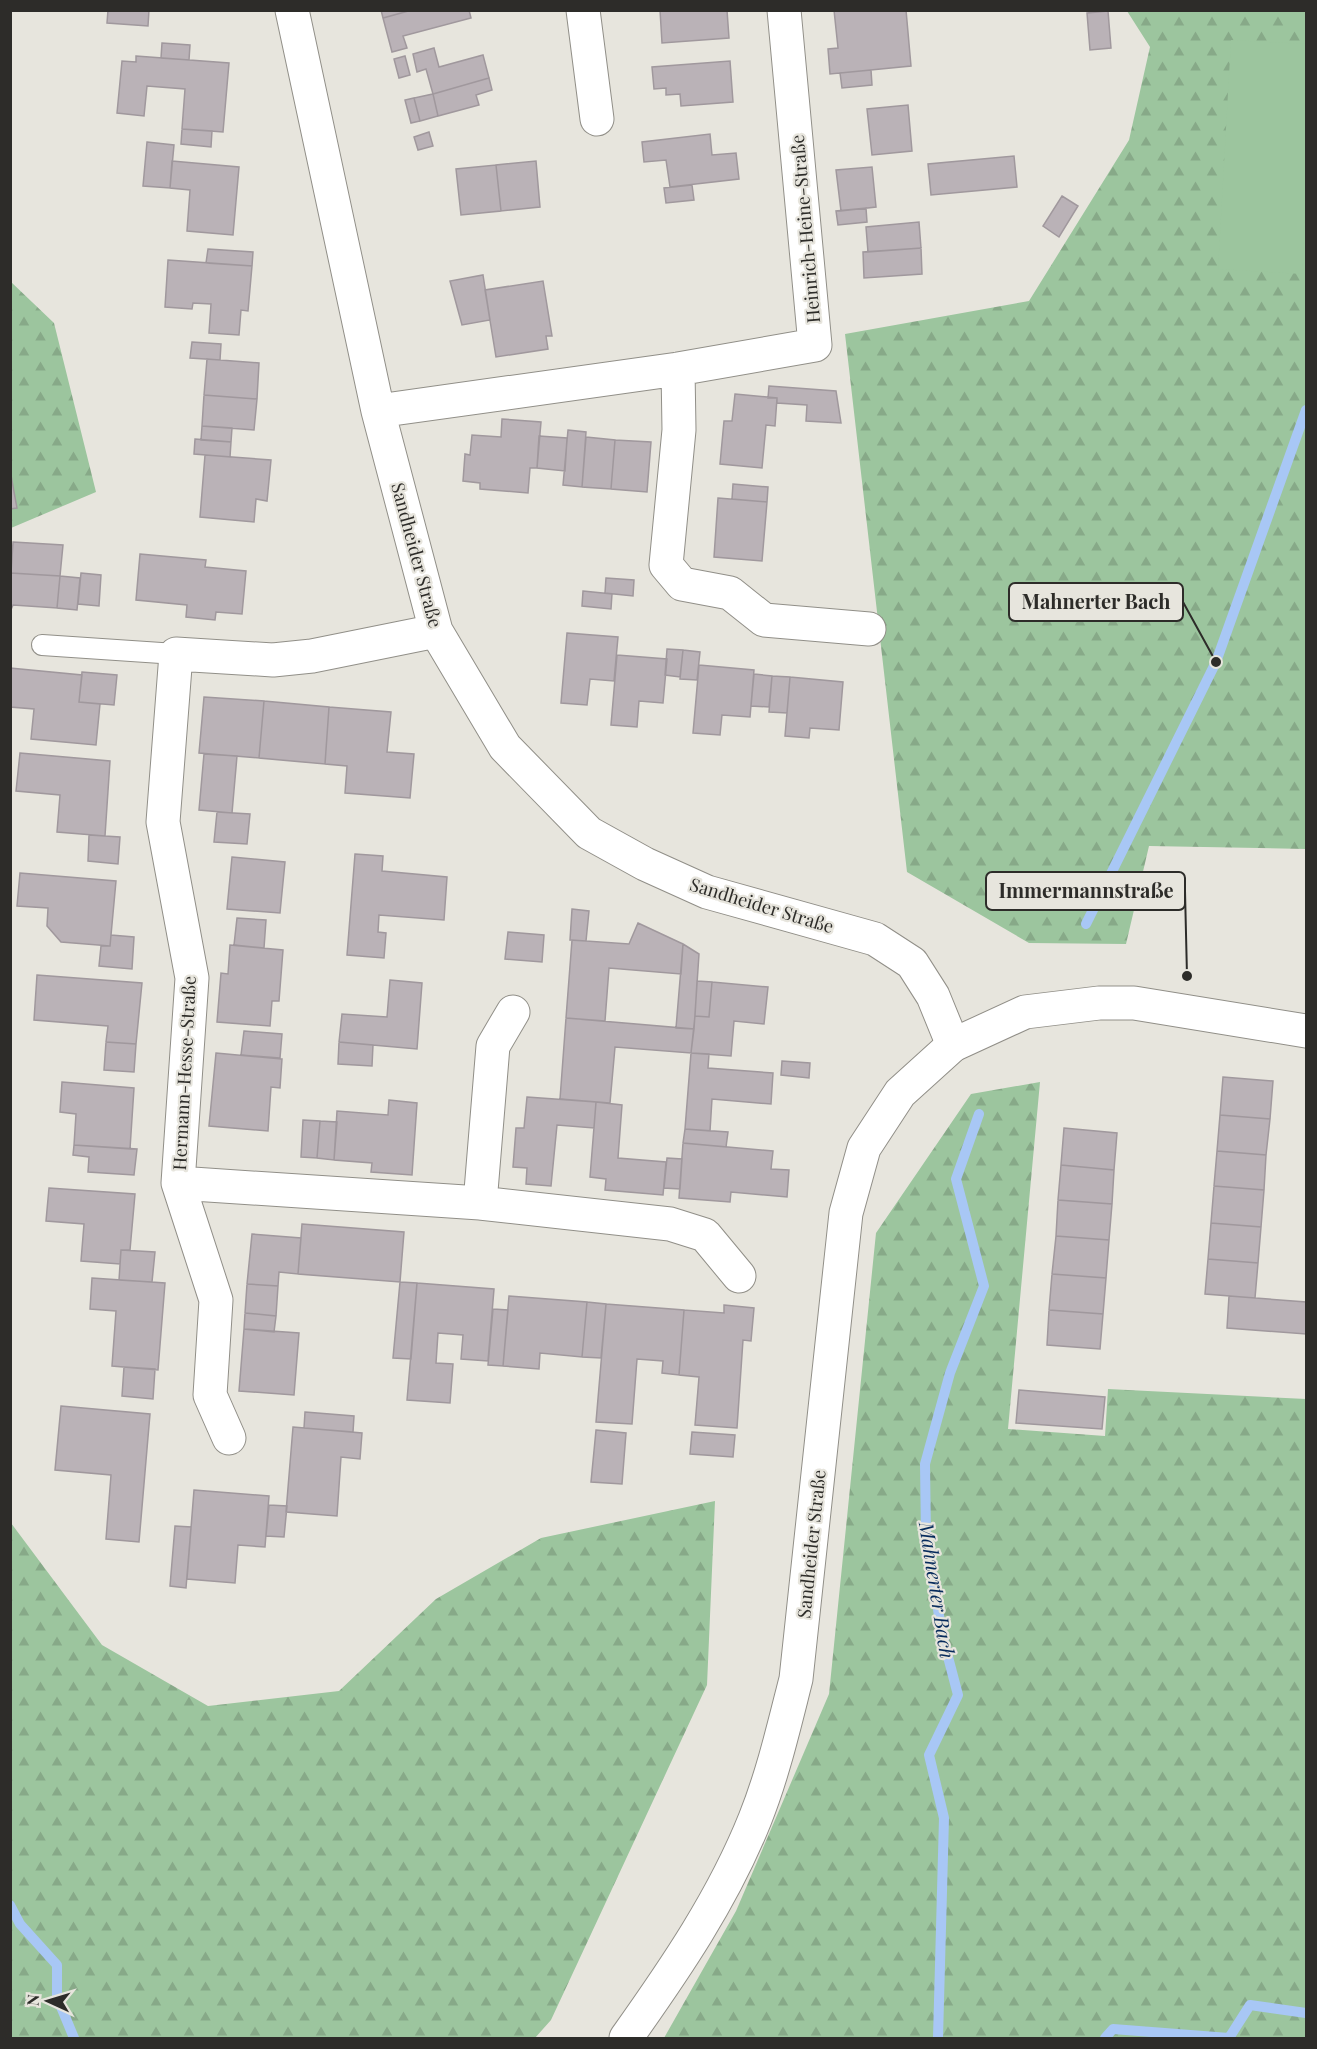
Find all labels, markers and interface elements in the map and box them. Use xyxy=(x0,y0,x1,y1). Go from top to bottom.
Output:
street label: Heinrich-Heine-Straße xyxy=(785,134,825,324)
street label: Sandheider Straße xyxy=(386,480,448,630)
callout: Mahnerter Bach xyxy=(1009,583,1183,621)
text: Mahnerter Bach xyxy=(1022,587,1170,614)
street label: Sandheider Straße xyxy=(687,872,837,938)
callout: Immermannstraße xyxy=(986,872,1185,910)
text: Immermannstraße xyxy=(998,876,1174,903)
street label: Hermann-Hesse-Straße xyxy=(167,975,201,1171)
street label: Sandheider Straße xyxy=(791,1469,831,1619)
water label: Mahnerter Bach xyxy=(914,1519,962,1660)
north arrow xyxy=(18,1971,78,2031)
text: N xyxy=(22,1993,43,2006)

